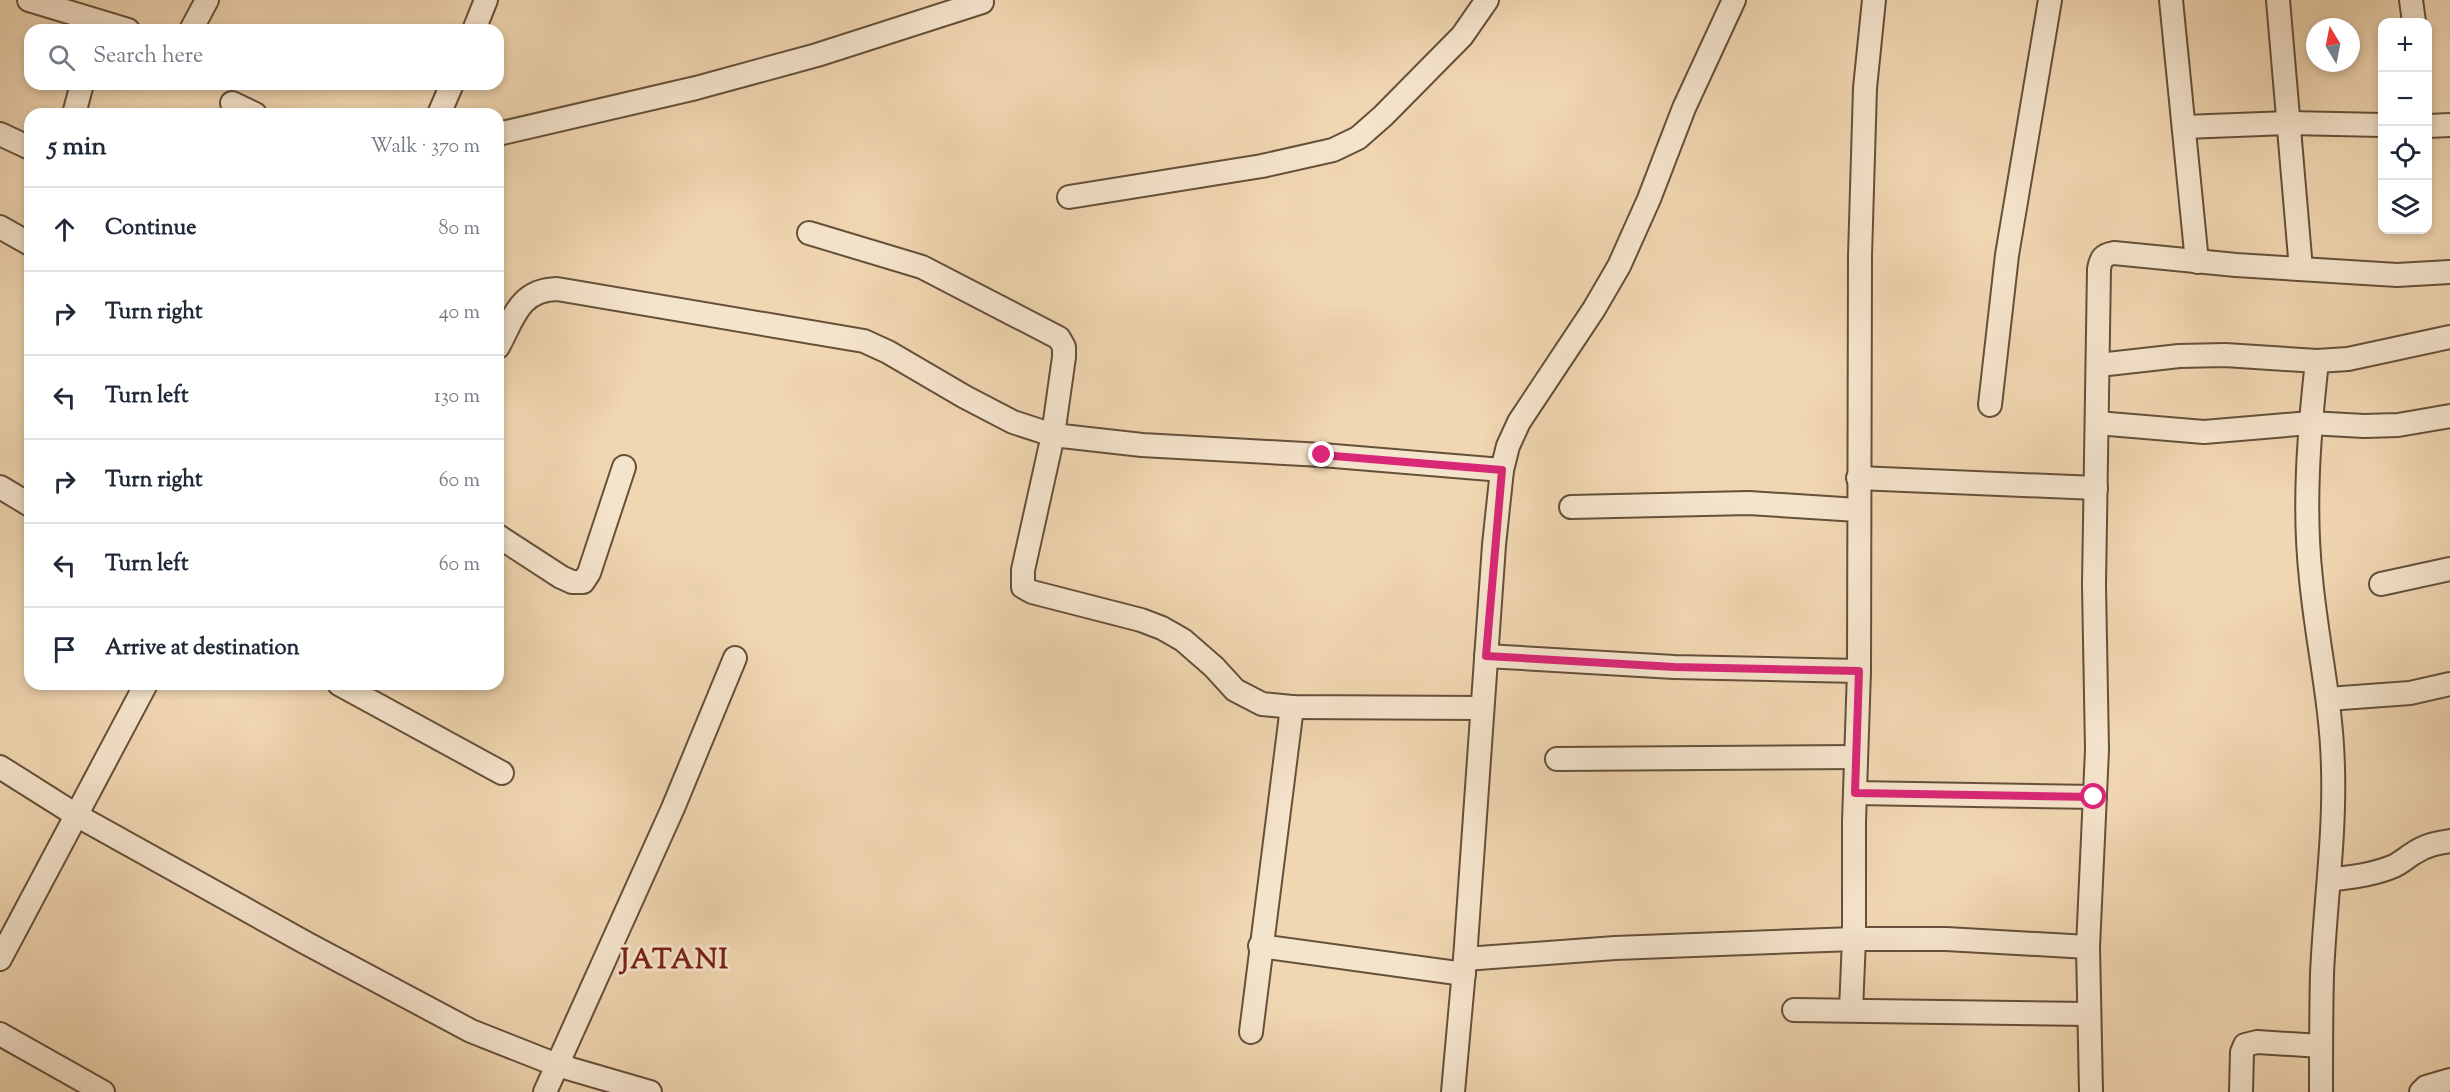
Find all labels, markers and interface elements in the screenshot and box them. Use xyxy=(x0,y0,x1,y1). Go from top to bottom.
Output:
north arrow xyxy=(2306,18,2360,72)
map controls xyxy=(2378,18,2432,234)
button: + xyxy=(2378,18,2432,72)
search box xyxy=(24,24,504,90)
icon: search xyxy=(45,41,78,74)
text: Search here xyxy=(93,41,203,73)
button: − xyxy=(2378,72,2432,126)
button: locate xyxy=(2378,126,2432,180)
text: 5 min xyxy=(48,129,107,166)
text: Walk · 370 m xyxy=(370,133,480,162)
button: layers xyxy=(2378,180,2432,234)
icon: ahead xyxy=(48,213,81,246)
text: Continue xyxy=(105,213,196,245)
text: 80 m xyxy=(439,215,480,244)
icon: right xyxy=(48,297,81,330)
text: Turn right xyxy=(105,297,202,329)
text: 40 m xyxy=(439,299,480,328)
icon: left xyxy=(48,381,81,414)
text: Turn left xyxy=(105,381,188,413)
text: 130 m xyxy=(434,383,480,412)
route end xyxy=(1308,441,1334,467)
icon: right xyxy=(48,465,81,498)
text: Turn right xyxy=(105,465,202,497)
text: 60 m xyxy=(439,467,480,496)
icon: left xyxy=(48,549,81,582)
text: Turn left xyxy=(105,549,188,581)
text: 60 m xyxy=(439,551,480,580)
icon: arrive xyxy=(48,633,81,666)
text: Arrive at destination xyxy=(105,633,300,665)
route start xyxy=(2080,783,2106,809)
district label: JATANI xyxy=(619,941,729,981)

